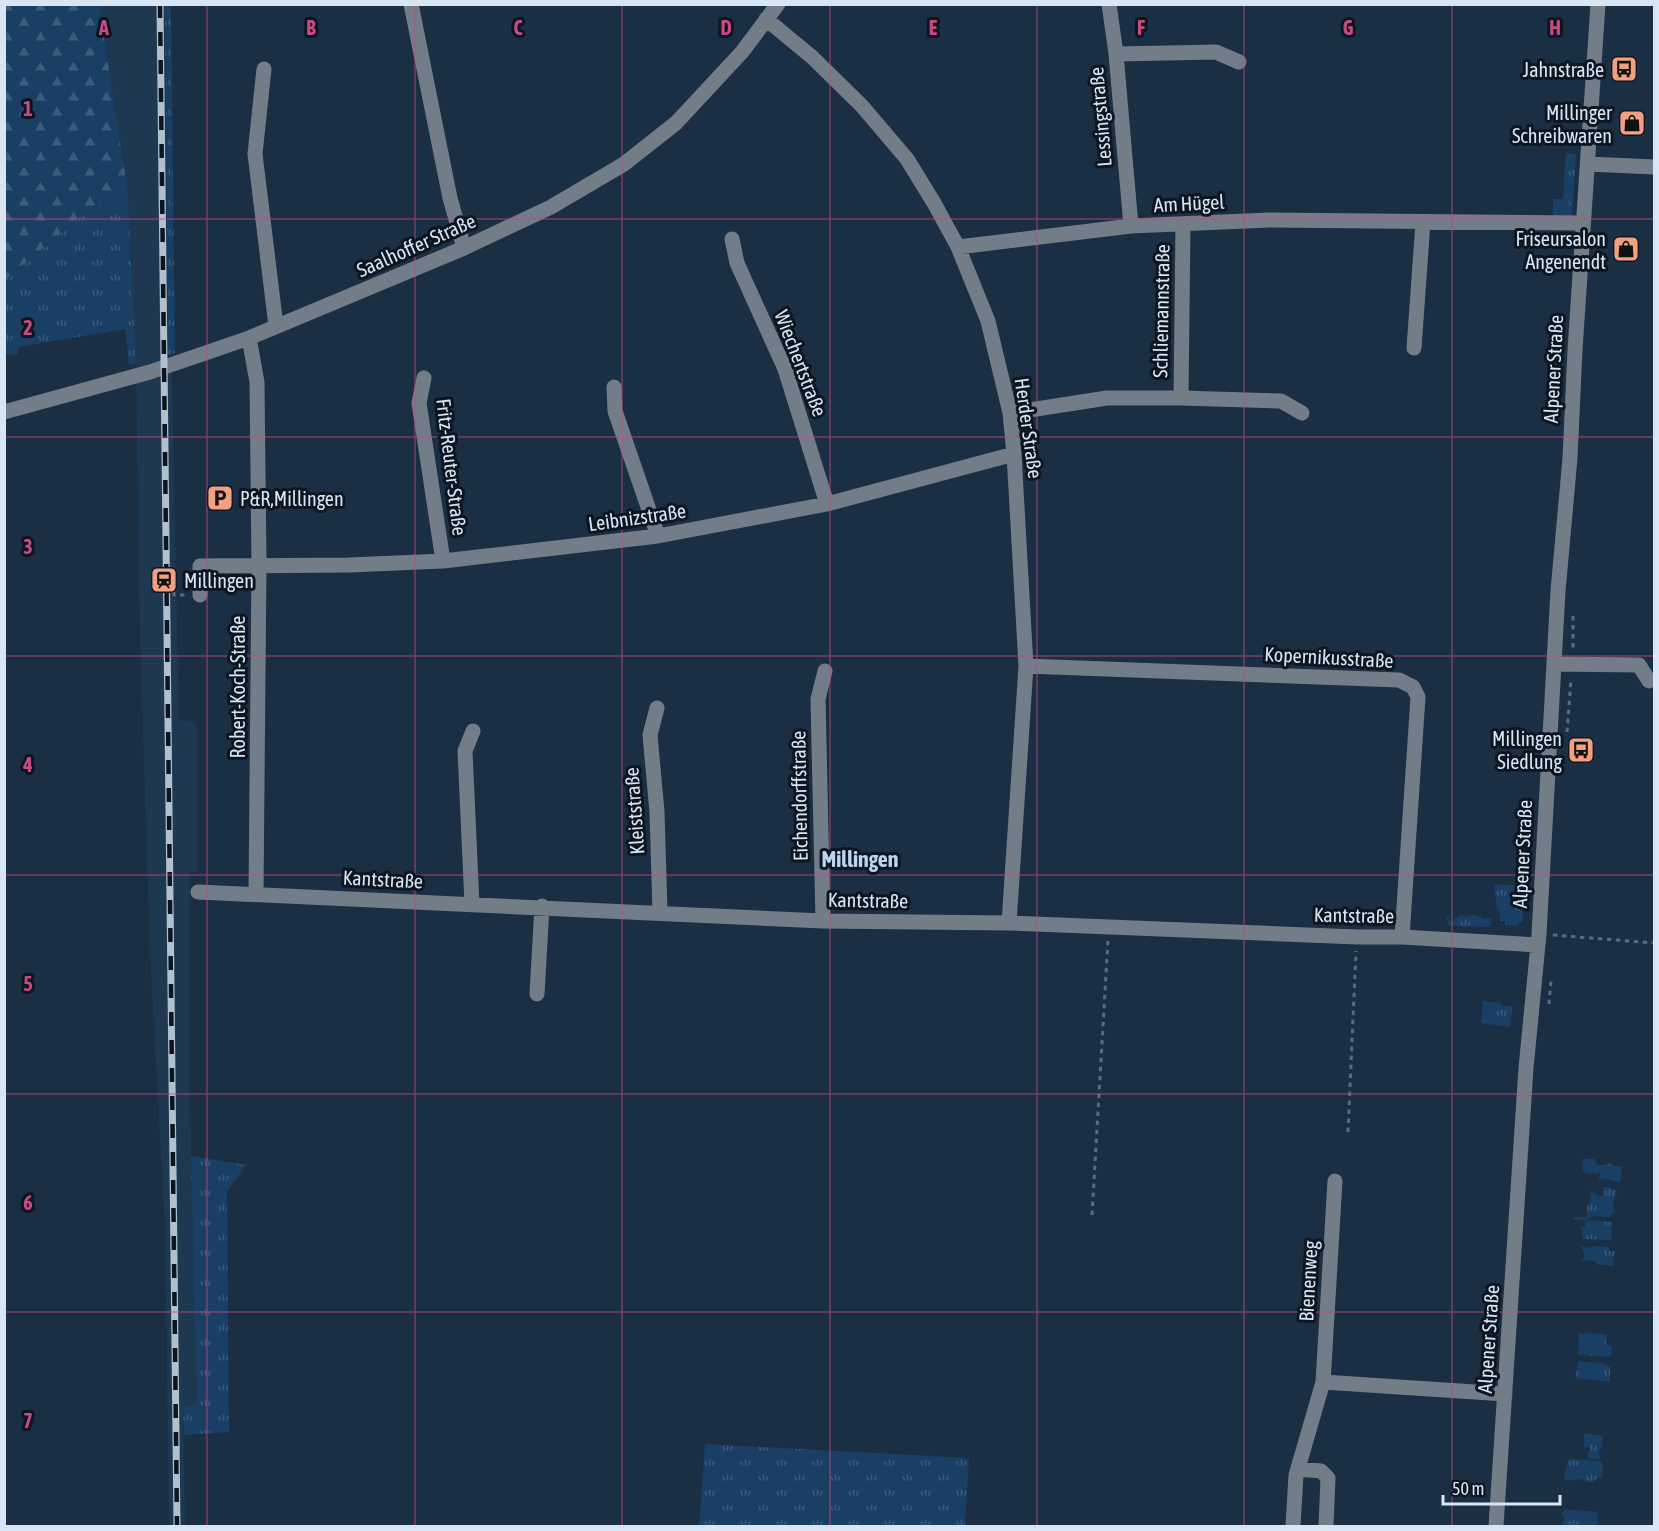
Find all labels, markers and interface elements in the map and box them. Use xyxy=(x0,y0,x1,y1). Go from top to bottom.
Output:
text: A xyxy=(98,16,109,39)
text: B xyxy=(306,16,316,39)
text: C xyxy=(514,16,523,39)
text: D xyxy=(720,16,732,39)
text: E xyxy=(929,16,938,39)
text: F xyxy=(1137,16,1145,39)
text: G xyxy=(1343,16,1354,39)
text: H xyxy=(1549,16,1561,39)
bus stop icon: Jahnstraße xyxy=(1609,54,1639,84)
place label: Jahnstraße xyxy=(1523,58,1604,81)
street label: Lessingstraße xyxy=(1084,66,1116,168)
text: 1 xyxy=(23,97,33,120)
place label: Millinger Schreibwaren xyxy=(1512,101,1613,147)
shop icon: Millinger Schreibwaren xyxy=(1617,108,1647,138)
street label: Am Hügel xyxy=(1153,190,1226,216)
street label: Saalhoffer Straße xyxy=(353,209,479,281)
place label: Friseursalon Angenendt xyxy=(1516,227,1606,273)
shop icon: Friseursalon Angenendt xyxy=(1611,234,1641,264)
street label: Schliemannstraße xyxy=(1148,244,1174,378)
street label: Wiechertstraße xyxy=(770,307,832,419)
street label: Alpener Straße xyxy=(1539,314,1567,424)
text: 2 xyxy=(23,316,33,339)
street label: Herder Straße xyxy=(1011,376,1047,480)
street label: Fritz-Reuter-Straße xyxy=(432,397,472,537)
parking icon: P&R,Millingen xyxy=(205,483,235,513)
place label: P&R,Millingen xyxy=(240,487,344,510)
street label: Leibnizstraße xyxy=(587,499,687,535)
text: 3 xyxy=(23,535,33,558)
station icon: Millingen xyxy=(149,565,179,595)
place label: Millingen xyxy=(184,569,254,592)
street label: Robert-Koch-Straße xyxy=(226,616,249,758)
street label: Kopernikusstraße xyxy=(1264,642,1394,672)
place label: Millingen Siedlung xyxy=(1492,727,1562,773)
street label: Eichendorffstraße xyxy=(786,731,812,861)
bus stop icon: Millingen Siedlung xyxy=(1566,735,1596,765)
text: 4 xyxy=(22,753,33,776)
street label: Kleiststraße xyxy=(619,767,649,855)
street label: Alpener Straße xyxy=(1508,799,1536,909)
district label: Millingen xyxy=(822,846,898,872)
street label: Kantstraße xyxy=(342,865,424,893)
street label: Kantstraße xyxy=(828,888,908,912)
street label: Kantstraße xyxy=(1314,903,1394,927)
text: 5 xyxy=(23,972,33,995)
text: 6 xyxy=(23,1191,33,1214)
street label: Bienenweg xyxy=(1294,1240,1322,1322)
street label: Alpener Straße xyxy=(1473,1284,1503,1394)
text: 7 xyxy=(23,1409,33,1432)
scale bar xyxy=(1443,1468,1560,1506)
text: 50 m xyxy=(1452,1478,1484,1499)

